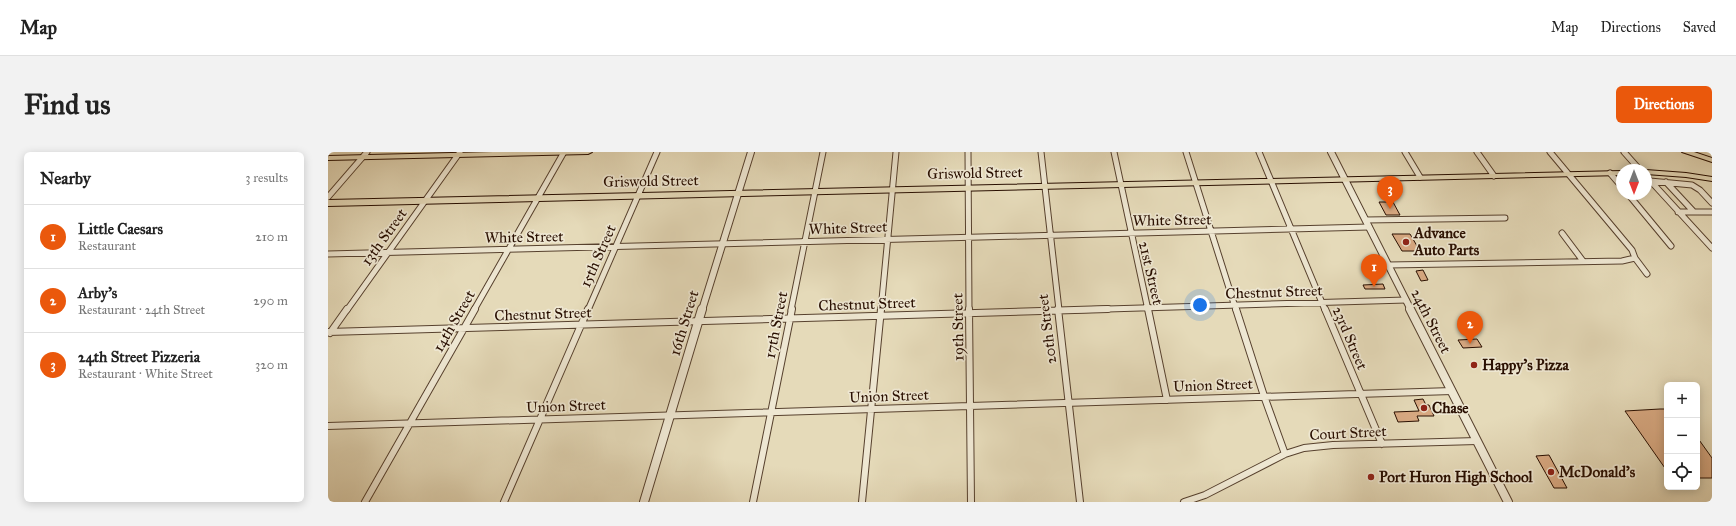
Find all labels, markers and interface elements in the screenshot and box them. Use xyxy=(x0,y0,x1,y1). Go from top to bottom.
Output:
text: Map xyxy=(20,16,57,39)
text: Map xyxy=(1551,19,1578,36)
text: Directions xyxy=(1600,19,1661,36)
text: Saved xyxy=(1683,19,1716,36)
button: Directions xyxy=(1616,86,1712,123)
text: Find us xyxy=(24,87,110,122)
street label: Griswold Street xyxy=(927,163,1024,183)
north arrow xyxy=(1616,164,1652,200)
text: Nearby xyxy=(40,168,91,189)
text: 3 results xyxy=(245,170,288,186)
street label: Griswold Street xyxy=(603,171,700,191)
pin: 3 xyxy=(1377,176,1403,209)
street label: 13th Street xyxy=(357,204,411,269)
street label: White Street xyxy=(1132,210,1212,230)
street label: White Street xyxy=(808,218,888,238)
text: Little Caesars xyxy=(78,220,163,238)
street label: 15th Street xyxy=(576,221,620,290)
place label: Advance Auto Parts xyxy=(1413,224,1480,259)
street label: White Street xyxy=(484,227,564,247)
text: 1 xyxy=(50,229,56,245)
text: 210 m xyxy=(255,229,288,245)
marker: Advance Auto Parts xyxy=(1401,237,1411,247)
text: Restaurant xyxy=(78,238,136,254)
street label: 21st Street xyxy=(1135,239,1167,307)
pin: 1 xyxy=(1361,254,1387,287)
street label: Chestnut Street xyxy=(1225,281,1324,303)
text: Arby's xyxy=(78,284,117,302)
street label: 14th Street xyxy=(429,286,479,355)
street label: 24th Street xyxy=(1407,286,1455,357)
street label: 16th Street xyxy=(665,287,703,358)
street label: 17th Street xyxy=(761,289,791,360)
street label: 19th Street xyxy=(948,292,968,361)
street label: 20th Street xyxy=(1034,292,1060,365)
text: 2 xyxy=(50,293,56,309)
text: 290 m xyxy=(253,293,288,309)
street label: Chestnut Street xyxy=(818,293,917,315)
your location xyxy=(1190,295,1210,315)
text: Restaurant · 24th Street xyxy=(78,302,205,318)
street label: Chestnut Street xyxy=(494,303,593,325)
street label: 23rd Street xyxy=(1329,304,1372,373)
pin: 2 xyxy=(1457,311,1483,344)
text: 24th Street Pizzeria xyxy=(78,348,200,366)
place label: Happy's Pizza xyxy=(1482,356,1569,375)
text: 3 xyxy=(50,357,56,373)
text: 320 m xyxy=(255,357,288,373)
marker: Happy's Pizza xyxy=(1469,360,1479,370)
text: Restaurant · White Street xyxy=(78,366,213,382)
street label: Union Street xyxy=(1173,375,1254,395)
map controls xyxy=(1664,382,1700,490)
button: + xyxy=(1664,382,1700,418)
street label: Union Street xyxy=(849,386,930,406)
street label: Union Street xyxy=(526,396,607,416)
place label: Chase xyxy=(1432,399,1469,417)
marker: Chase xyxy=(1419,403,1429,413)
button: − xyxy=(1664,418,1700,454)
street label: Court Street xyxy=(1309,422,1388,444)
button: locate xyxy=(1664,454,1700,490)
place label: McDonald's xyxy=(1559,463,1636,481)
marker: McDonald's xyxy=(1546,467,1556,477)
place label: Port Huron High School xyxy=(1379,468,1534,487)
marker: Port Huron High School xyxy=(1366,472,1376,482)

